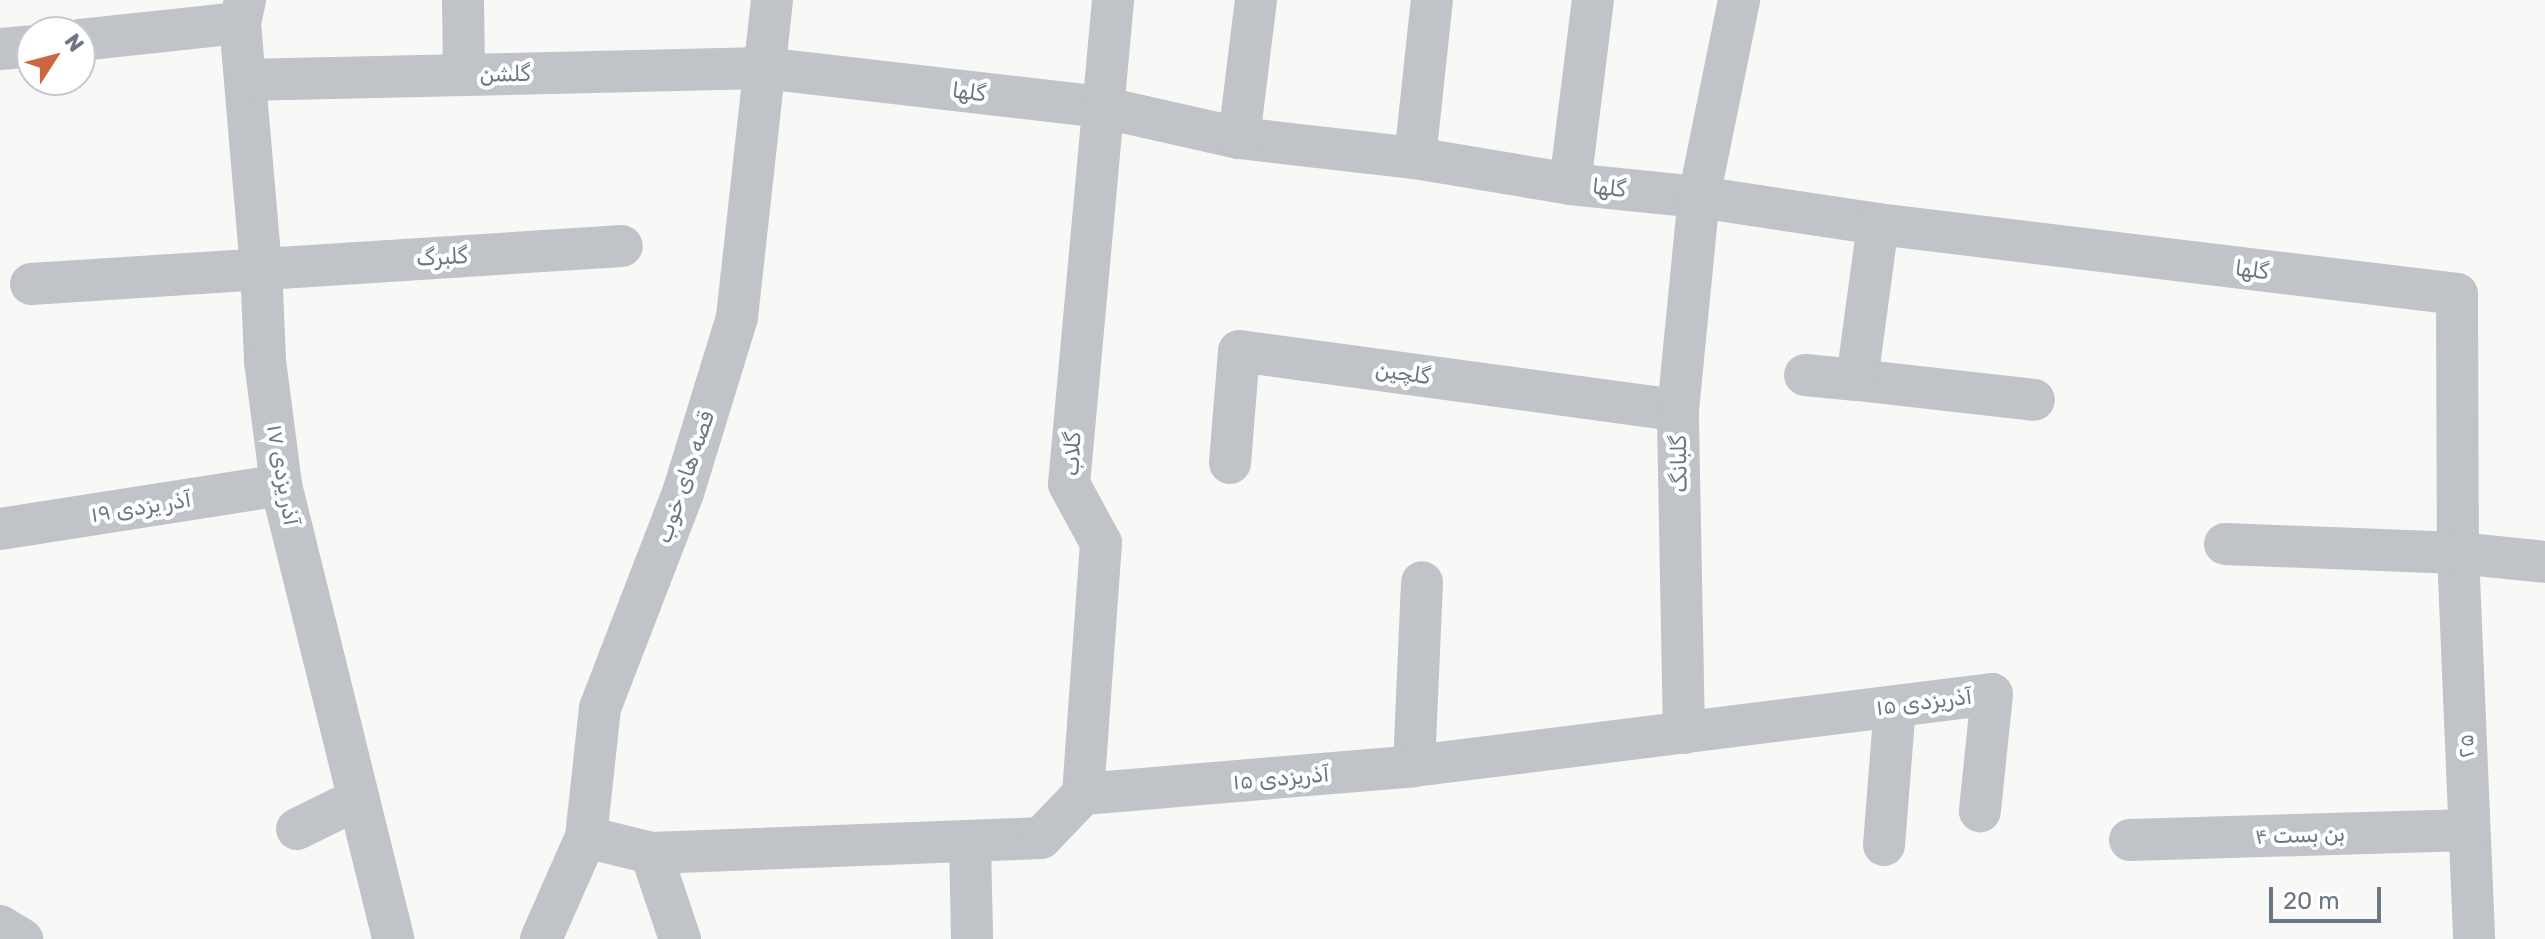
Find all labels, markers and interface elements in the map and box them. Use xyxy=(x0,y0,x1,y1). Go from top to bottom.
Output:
north arrow xyxy=(16,16,96,96)
text: N xyxy=(59,28,90,57)
street label: گلشن xyxy=(479,60,531,88)
street label: گلها xyxy=(951,77,987,107)
street label: گلها xyxy=(1591,173,1627,203)
street label: گلبرگ xyxy=(416,242,468,272)
street label: گلها xyxy=(2234,255,2270,285)
street label: گلچین xyxy=(1374,356,1432,390)
street label: قصه های خوب xyxy=(650,407,720,547)
street label: آذر یزدی ۱۷ xyxy=(261,422,305,528)
street label: گلاب xyxy=(1058,431,1086,477)
street label: گلبانگ xyxy=(1665,435,1693,493)
street label: آذر یزدی ۱۹ xyxy=(89,486,193,528)
street label: ۱۵ آذریزدی xyxy=(1874,683,1974,721)
street label: ۲۵ xyxy=(2452,733,2480,759)
street label: ۱۵ آذریزدی xyxy=(1232,761,1330,795)
street label: بن بست ۴ xyxy=(2254,820,2346,850)
scale bar xyxy=(2273,871,2385,921)
text: 20 m xyxy=(2283,887,2340,915)

